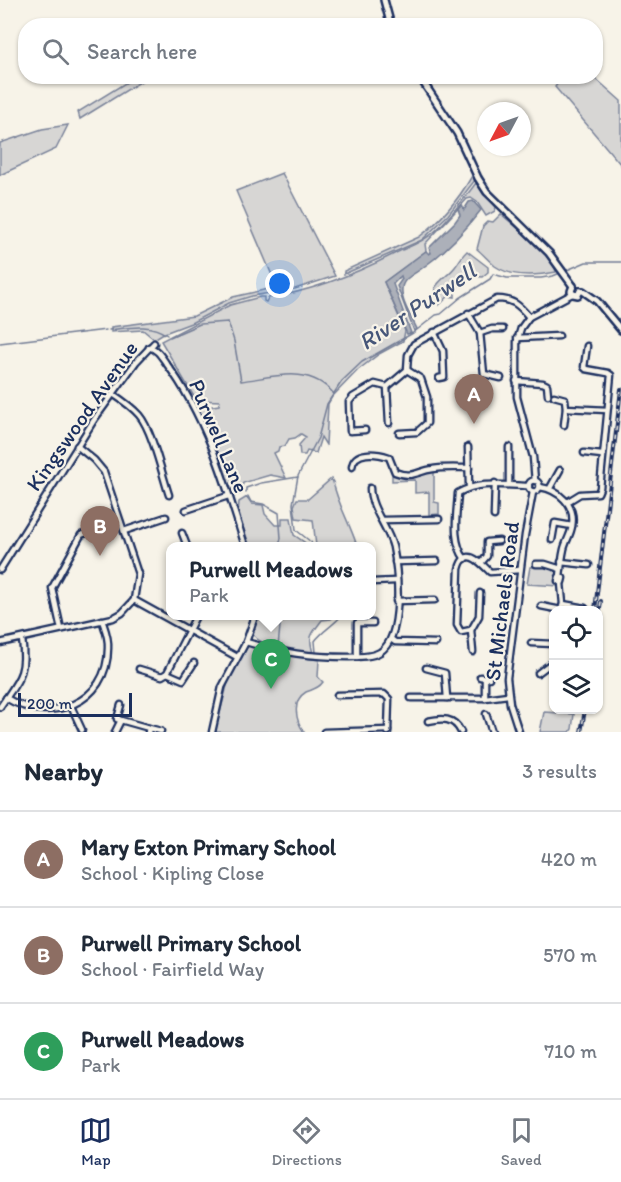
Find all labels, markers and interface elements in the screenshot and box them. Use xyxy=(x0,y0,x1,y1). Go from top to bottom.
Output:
search box xyxy=(18,18,603,84)
icon: search xyxy=(39,35,72,68)
text: Search here xyxy=(87,38,197,65)
north arrow xyxy=(477,102,531,156)
water label: River Purwell xyxy=(353,255,483,356)
your location xyxy=(265,269,294,298)
street label: Kingswood Avenue xyxy=(20,336,144,496)
pin: A xyxy=(454,374,494,424)
street label: Purwell Lane xyxy=(183,375,255,497)
pin: B xyxy=(80,506,120,556)
street label: St Michaels Road xyxy=(479,520,525,682)
popup xyxy=(166,542,376,620)
text: Purwell Meadows xyxy=(189,556,353,583)
text: Park xyxy=(189,583,229,607)
map controls xyxy=(549,606,603,714)
button: locate xyxy=(549,606,603,660)
pin: C xyxy=(252,640,290,689)
button: layers xyxy=(549,660,603,714)
scale bar xyxy=(18,690,132,718)
text: 200 m xyxy=(27,694,72,713)
text: Nearby xyxy=(24,755,103,787)
text: 3 results xyxy=(522,759,597,783)
text: Mary Exton Primary School xyxy=(81,834,336,861)
text: A xyxy=(37,847,50,871)
text: 420 m xyxy=(541,847,597,871)
text: School · Kipling Close xyxy=(81,861,264,885)
text: Purwell Primary School xyxy=(81,930,301,957)
text: B xyxy=(37,943,50,967)
text: 570 m xyxy=(543,943,597,967)
text: School · Fairfield Way xyxy=(81,957,264,981)
text: Purwell Meadows xyxy=(81,1026,244,1053)
text: C xyxy=(37,1039,50,1063)
text: 710 m xyxy=(544,1039,597,1063)
text: Park xyxy=(81,1053,120,1077)
tab: Map xyxy=(79,1114,112,1169)
tab: Directions xyxy=(271,1114,342,1169)
tab: Saved xyxy=(501,1114,542,1169)

